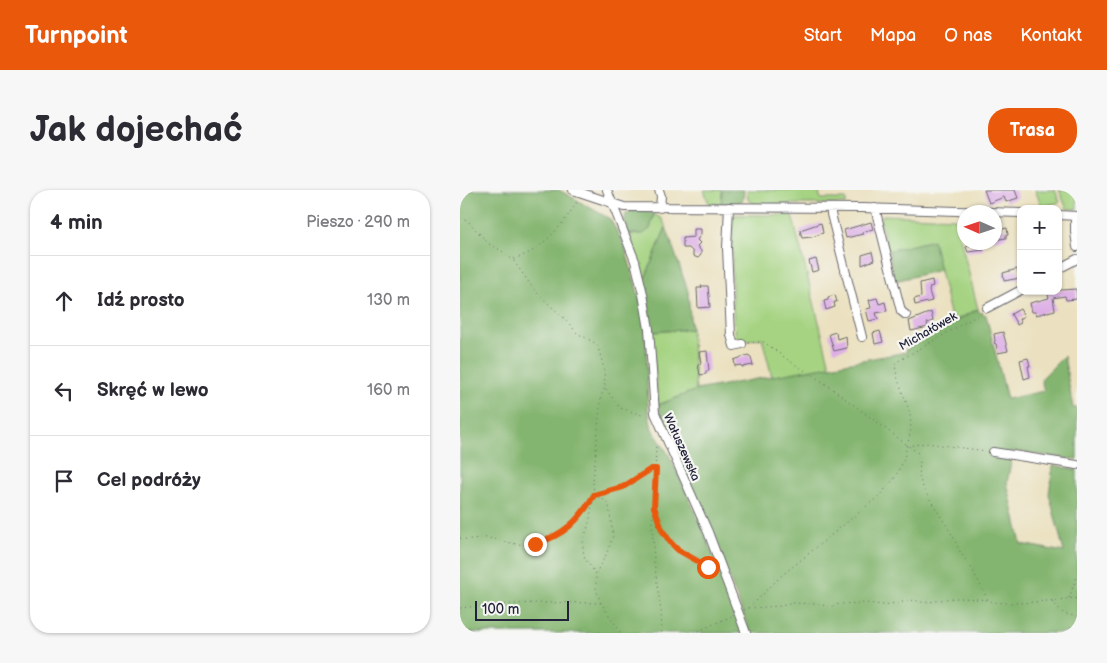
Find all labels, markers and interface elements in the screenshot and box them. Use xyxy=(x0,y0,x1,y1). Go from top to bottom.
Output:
text: Turnpoint xyxy=(25,21,128,50)
text: Start xyxy=(804,25,842,46)
text: Mapa xyxy=(870,25,916,46)
text: O nas xyxy=(944,25,992,46)
text: Kontakt xyxy=(1020,25,1082,46)
button: Trasa xyxy=(988,108,1077,153)
text: Jak dojechać xyxy=(30,109,243,152)
north arrow xyxy=(957,205,1002,250)
map controls xyxy=(1017,205,1062,295)
button: + xyxy=(1017,205,1062,250)
text: 4 min xyxy=(50,210,103,235)
text: Pieszo · 290 m xyxy=(306,213,410,232)
button: − xyxy=(1017,250,1062,295)
icon: ahead xyxy=(50,287,78,315)
text: Idź prosto xyxy=(97,289,185,312)
text: 130 m xyxy=(367,291,410,310)
street label: Michałówek xyxy=(897,309,960,354)
icon: left xyxy=(50,377,78,405)
text: Skręć w lewo xyxy=(97,379,209,402)
text: 160 m xyxy=(367,381,410,400)
street label: Wałuszewska xyxy=(660,411,703,484)
icon: arrive xyxy=(50,467,78,495)
text: Cel podróży xyxy=(97,469,201,492)
route end xyxy=(524,533,547,556)
route start xyxy=(697,556,720,579)
scale bar xyxy=(475,598,569,621)
text: 100 m xyxy=(482,601,519,618)

